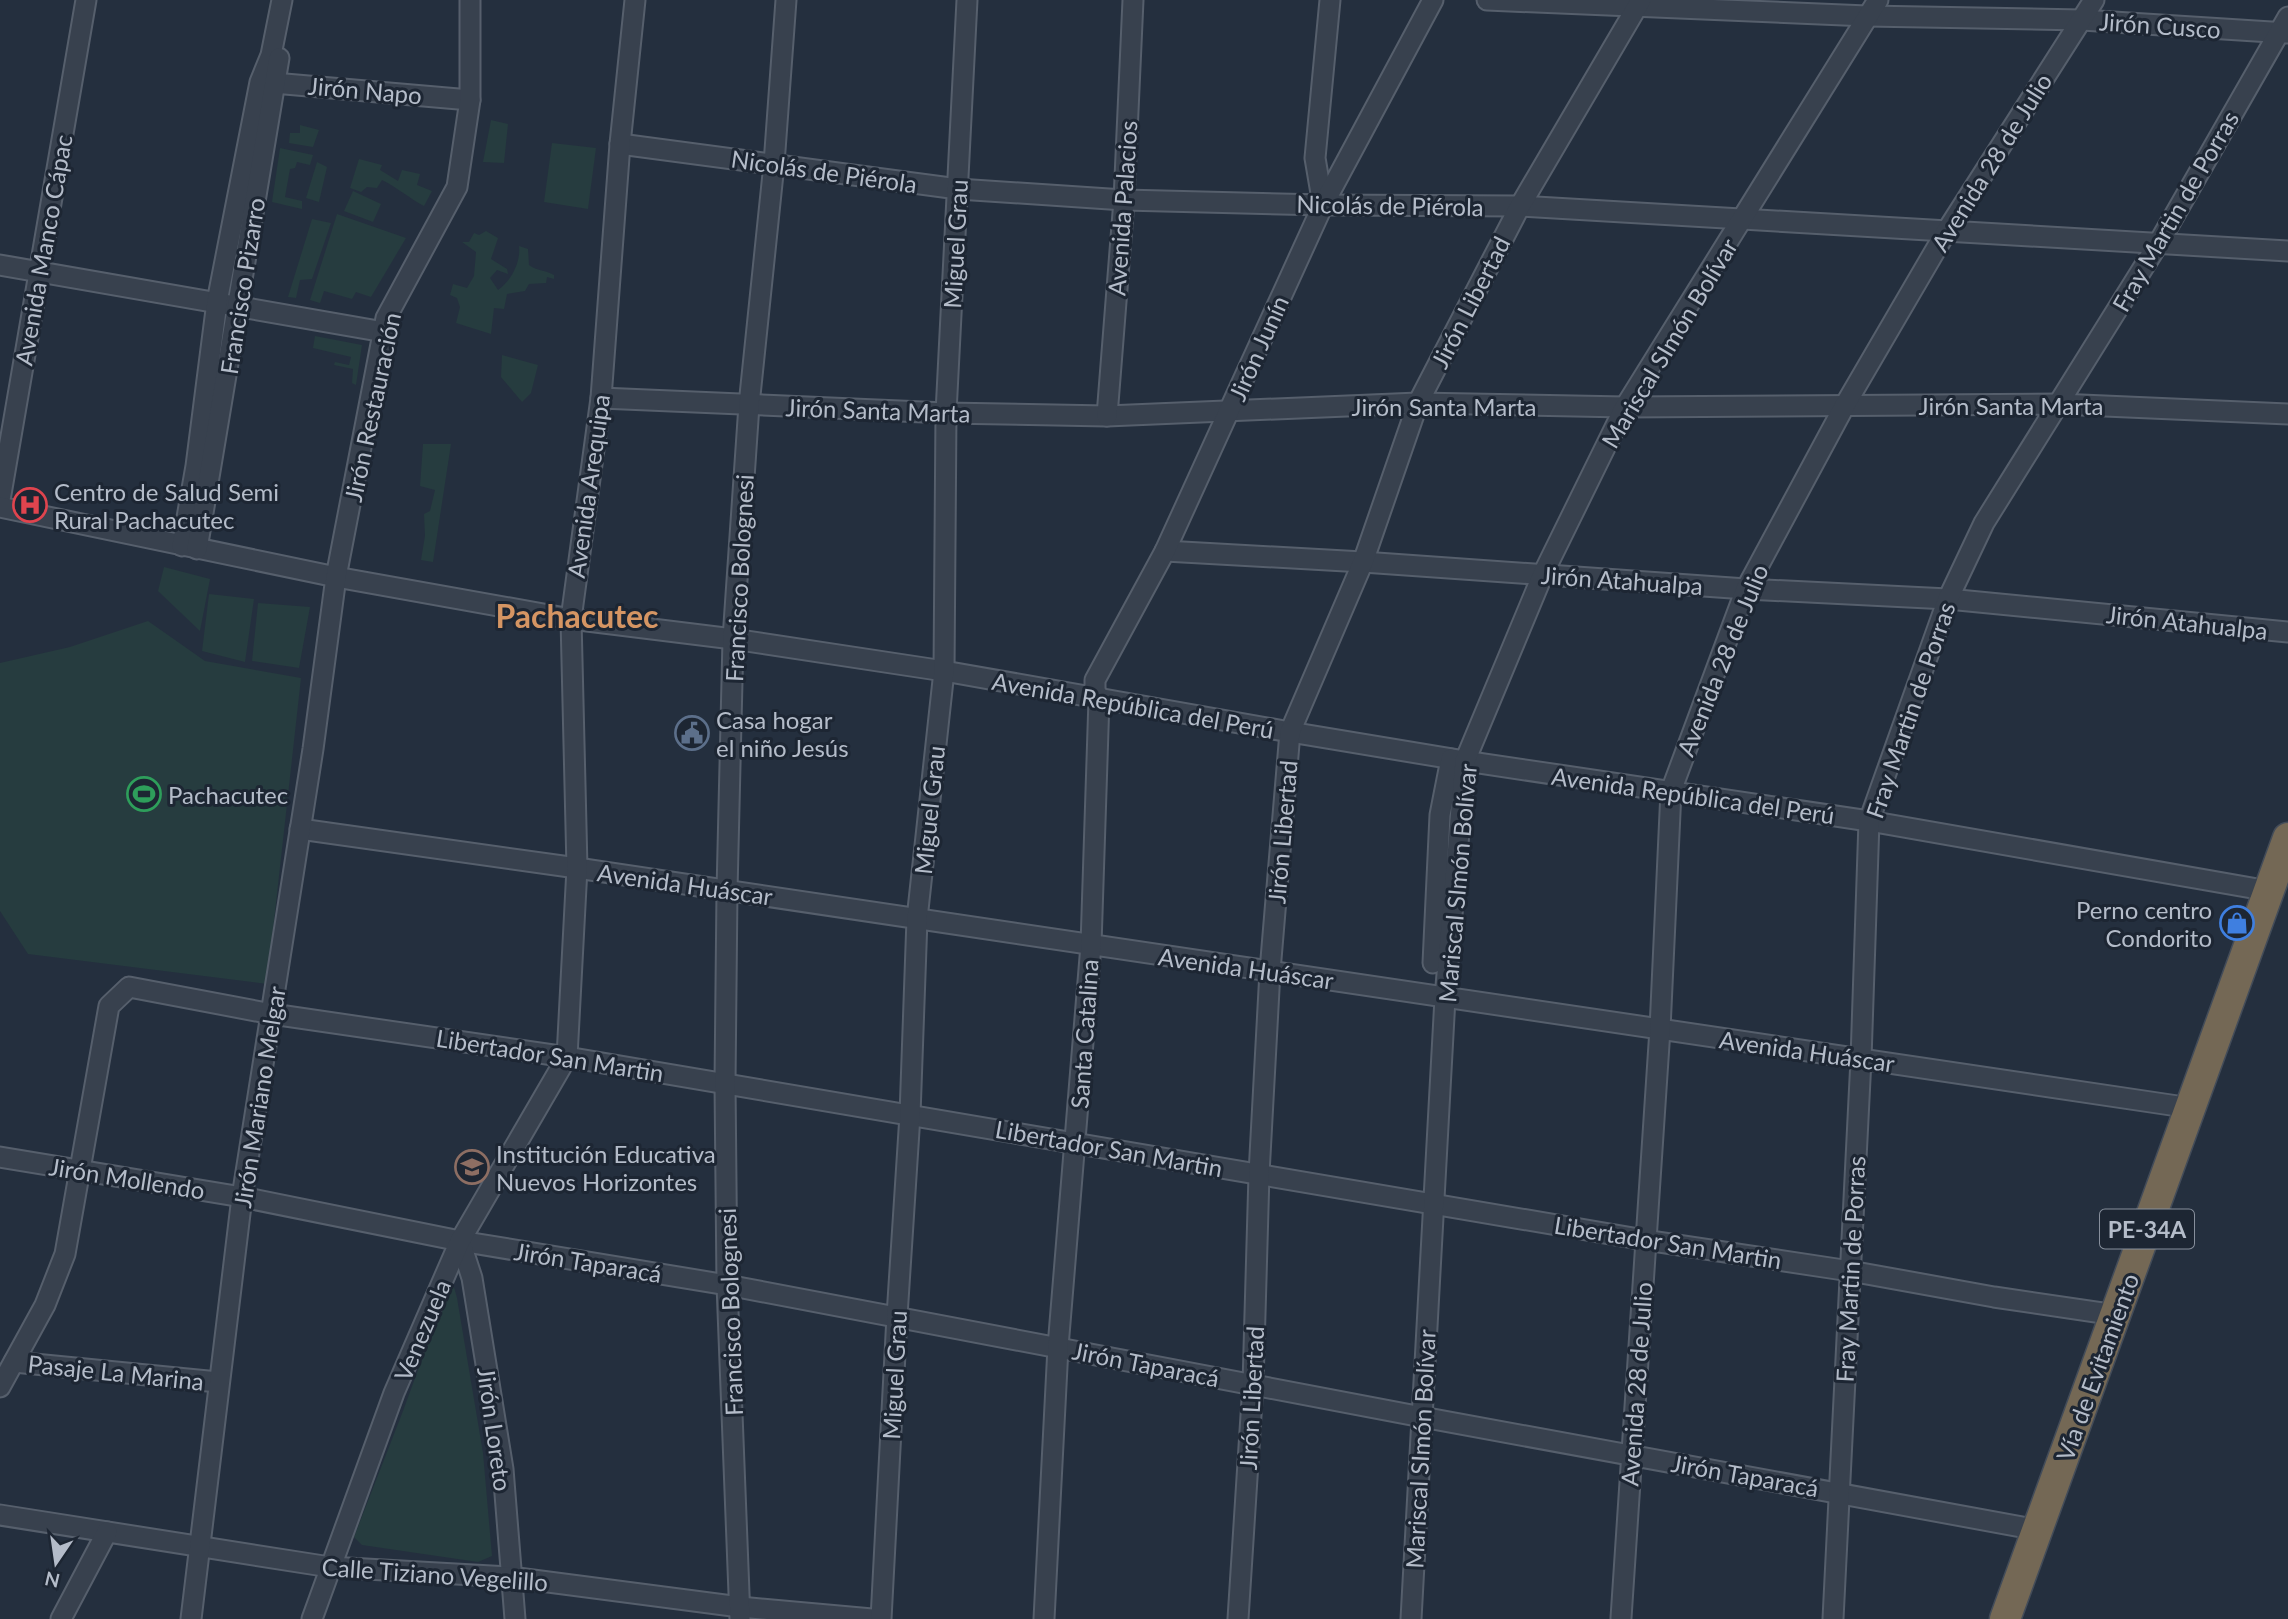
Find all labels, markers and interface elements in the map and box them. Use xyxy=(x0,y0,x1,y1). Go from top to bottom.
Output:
street label: Jirón Cusco xyxy=(2098,6,2222,44)
street label: Avenida 28 de Julio xyxy=(1925,68,2057,256)
street label: Jirón Napo xyxy=(307,71,423,109)
street label: Fray Martin de Porras xyxy=(2106,106,2244,316)
street label: Avenida Palacios xyxy=(1101,119,1143,297)
street label: Avenida Manco Cápac xyxy=(8,132,78,368)
street label: Nicolás de Piérola xyxy=(729,144,919,198)
street label: Miguel Grau xyxy=(937,179,973,309)
street label: Nicolás de Piérola xyxy=(1296,189,1484,221)
street label: Francisco Pizarro xyxy=(214,196,270,376)
street label: Jirón Libertad xyxy=(1424,231,1516,373)
street label: Mariscal SImón Bolívar xyxy=(1595,233,1743,453)
street label: Jirón Junín xyxy=(1222,291,1294,405)
street label: Jirón Restauración xyxy=(338,310,406,504)
street label: Jirón Santa Marta xyxy=(1919,391,2103,420)
street label: Avenida Arequipa xyxy=(561,392,615,580)
street label: Jirón Santa Marta xyxy=(785,392,971,428)
street label: Jirón Santa Marta xyxy=(1352,392,1536,421)
street label: Francisco Bolognesi xyxy=(719,473,759,683)
place label: Centro de Salud Semi Rural Pachacutec xyxy=(54,477,279,534)
hospital icon: Centro de Salud Semi Rural Pachacutec xyxy=(11,486,49,524)
street label: Jirón Atahualpa xyxy=(1540,560,1704,600)
street label: Avenida 28 de Julio xyxy=(1670,560,1774,760)
district label: Pachacutec xyxy=(495,596,659,635)
street label: Fray Martin de Porras xyxy=(1859,598,1961,822)
street label: Jirón Atahualpa xyxy=(2105,599,2269,645)
street label: Avenida República del Perú xyxy=(990,666,1276,744)
place label: Casa hogar el niño Jesús xyxy=(716,705,849,762)
public building icon: Casa hogar el niño Jesús xyxy=(673,714,711,752)
street label: Miguel Grau xyxy=(908,744,950,876)
street label: Jirón Libertad xyxy=(1261,759,1303,905)
street label: Avenida República del Perú xyxy=(1550,761,1836,829)
street label: Mariscal SImón Bolívar xyxy=(1432,762,1482,1004)
sports icon: Pachacutec xyxy=(125,775,163,813)
place label: Pachacutec xyxy=(168,780,288,809)
street label: Avenida Huáscar xyxy=(596,857,775,911)
place label: Perno centro Condorito xyxy=(2076,895,2212,952)
shop icon: Perno centro Condorito xyxy=(2218,904,2256,942)
street label: Avenida Huáscar xyxy=(1157,941,1336,995)
street label: Santa Catalina xyxy=(1064,958,1104,1110)
street label: Jirón Mariano Melgar xyxy=(227,984,291,1210)
street label: Libertador San Martin xyxy=(434,1023,666,1087)
street label: Avenida Huáscar xyxy=(1718,1024,1897,1078)
street label: Libertador San Martin xyxy=(993,1114,1225,1182)
place label: Institución Educativa Nuevos Horizontes xyxy=(496,1139,716,1196)
school or university icon: Institución Educativa Nuevos Horizontes xyxy=(453,1148,491,1186)
street label: Jirón Mollendo xyxy=(47,1151,207,1205)
street label: Fray Martin de Porras xyxy=(1830,1155,1870,1383)
street label: Francisco Bolognesi xyxy=(712,1208,748,1416)
street label: Libertador San Martin xyxy=(1552,1210,1784,1274)
road number: PE-34A xyxy=(2100,1210,2194,1248)
street label: Jirón Taparacá xyxy=(512,1236,664,1288)
street label: Vía de Evitamiento xyxy=(2050,1269,2144,1465)
street label: Venezuela xyxy=(388,1275,456,1385)
street label: Avenida 28 de Julio xyxy=(1614,1281,1658,1487)
street label: Miguel Grau xyxy=(876,1310,912,1440)
street label: Jirón Libertad xyxy=(1233,1325,1269,1471)
street label: Mariscal SImón Bolívar xyxy=(1399,1328,1441,1569)
street label: Jirón Taparacá xyxy=(1070,1336,1222,1392)
street label: Pasaje La Marina xyxy=(27,1348,205,1396)
street label: Jirón Loreto xyxy=(472,1365,518,1493)
street label: Jirón Taparacá xyxy=(1669,1448,1821,1502)
north arrow xyxy=(21,1528,91,1598)
street label: Calle Tiziano Vegelillo xyxy=(321,1552,549,1596)
text: N xyxy=(42,1567,62,1593)

